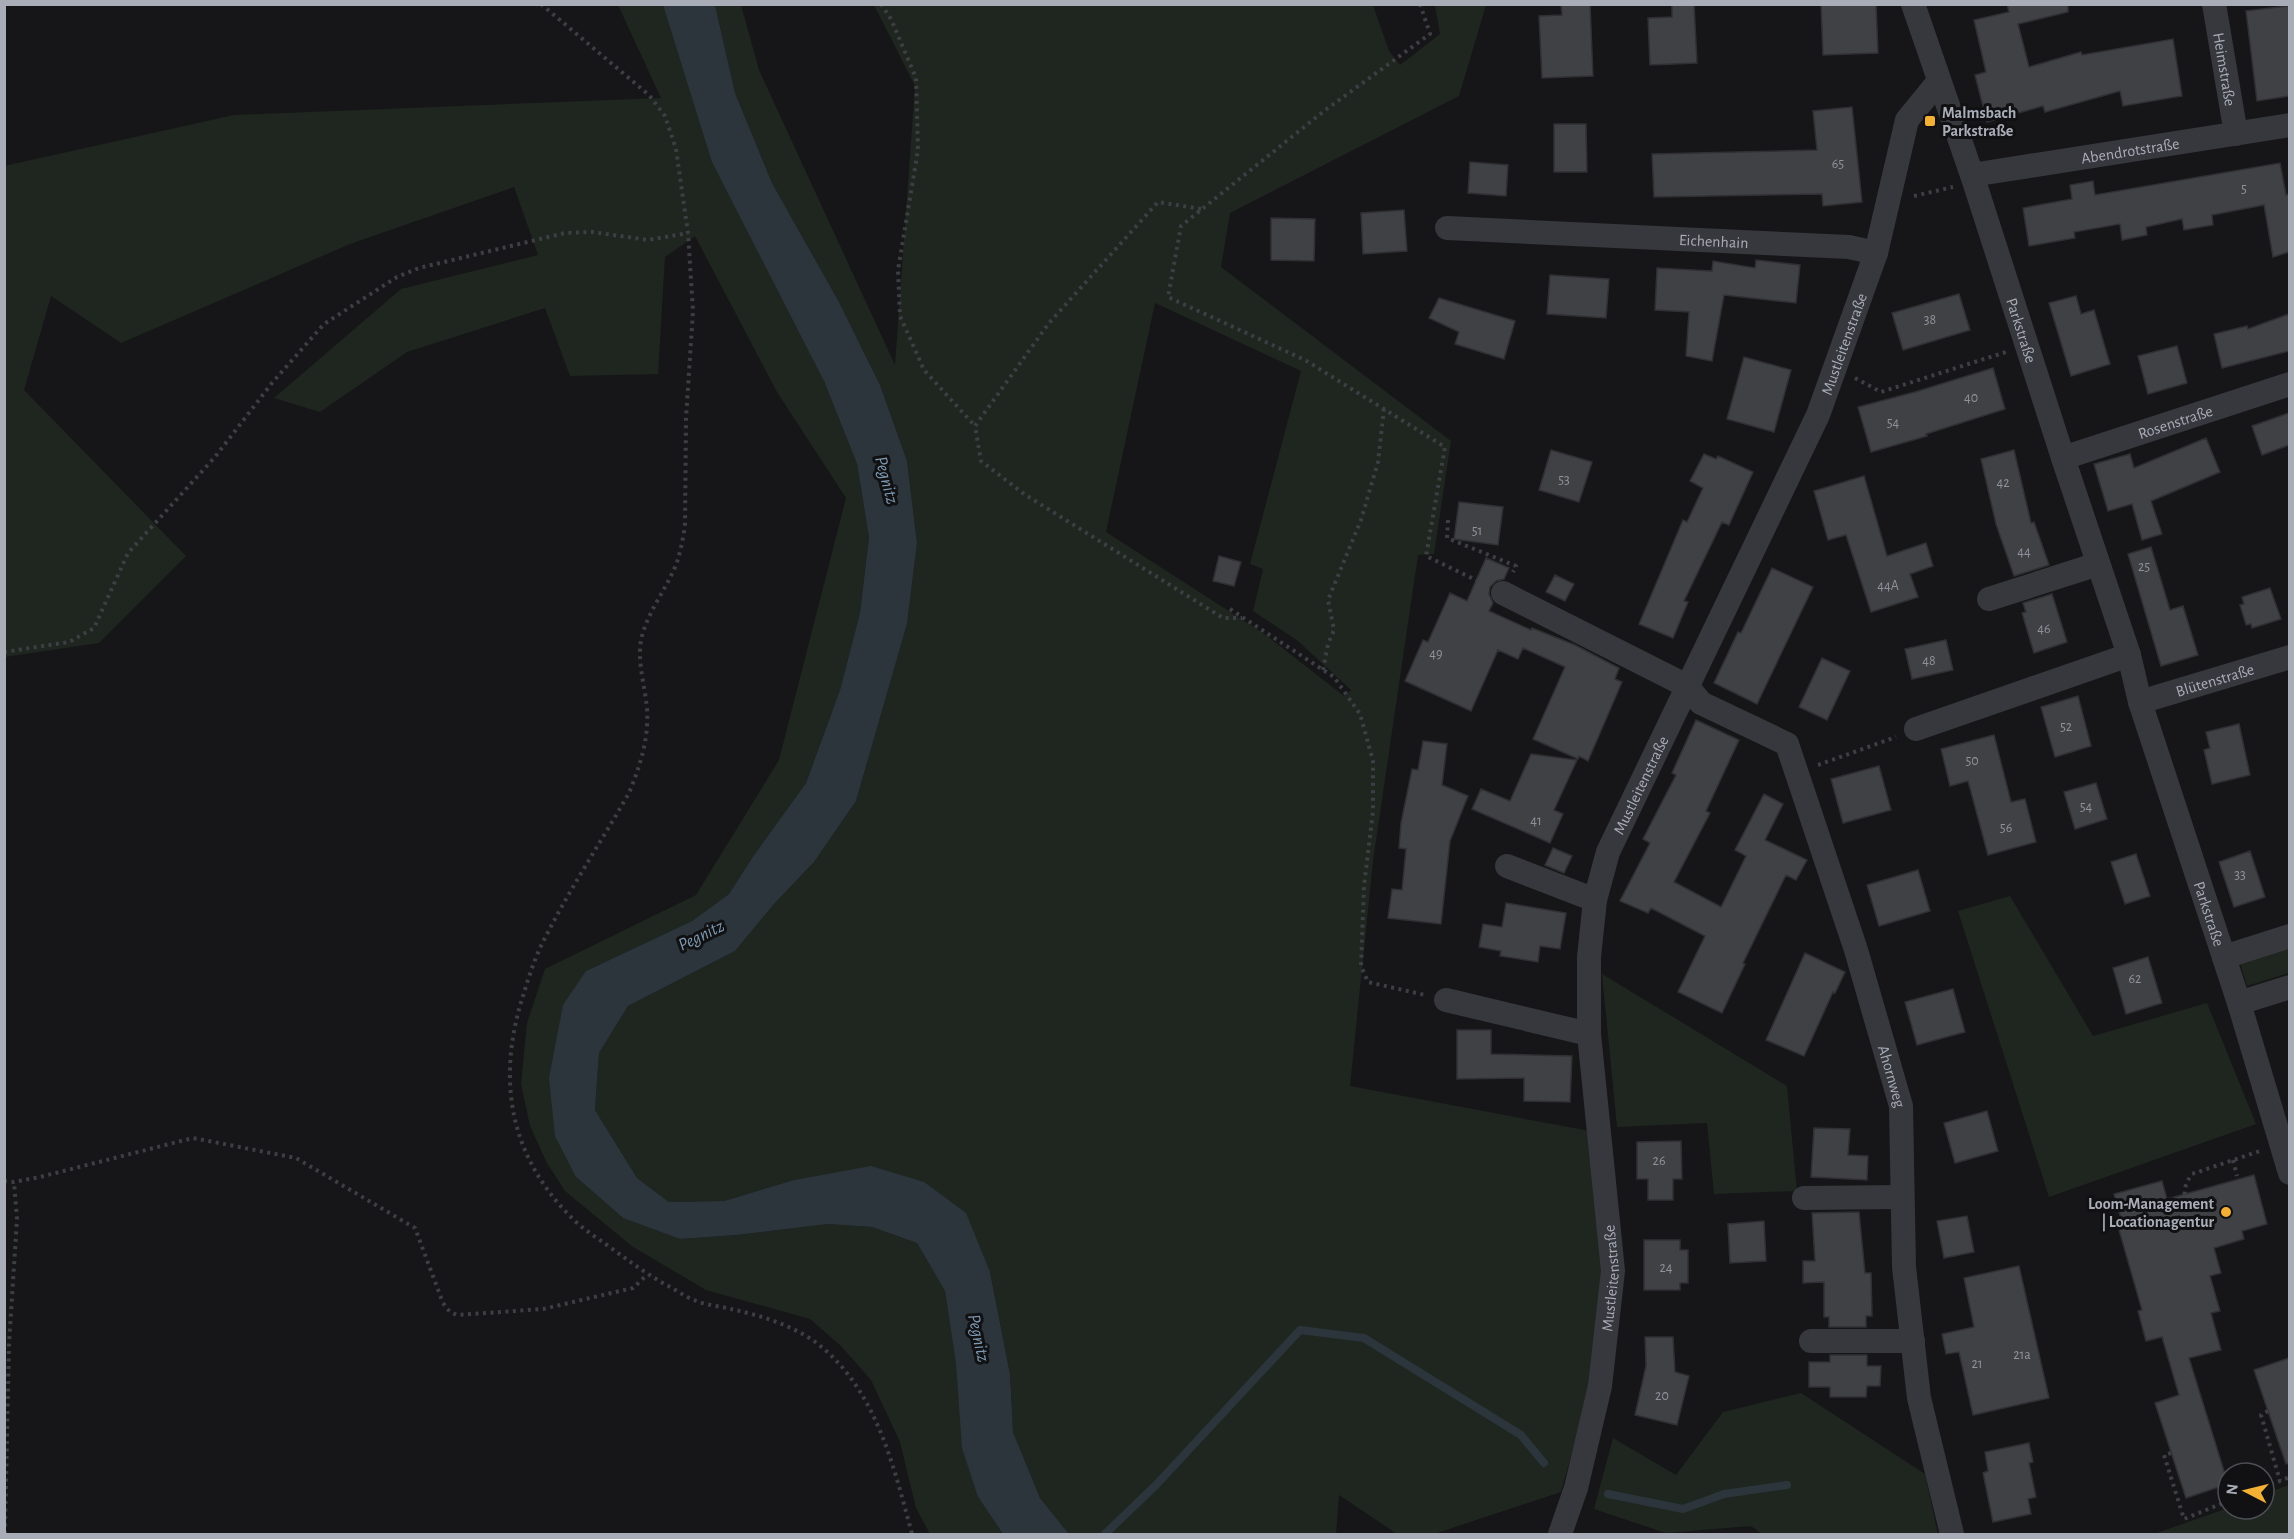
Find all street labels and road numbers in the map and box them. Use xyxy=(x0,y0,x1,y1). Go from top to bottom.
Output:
street label: Heimstraße xyxy=(2210,31,2238,107)
street label: Abendrotstraße xyxy=(2080,136,2180,167)
street label: Eichenhain xyxy=(1679,232,1749,251)
street label: Mustleitenstraße xyxy=(1819,291,1870,397)
street label: Parkstraße xyxy=(2003,296,2039,365)
street label: Rosenstraße xyxy=(2136,403,2215,442)
street label: Blütenstraße xyxy=(2174,661,2256,700)
street label: Mustleitenstraße xyxy=(1611,734,1672,837)
street label: Parkstraße xyxy=(2191,879,2227,948)
street label: Ahornweg xyxy=(1875,1043,1908,1110)
street label: Mustleitenstraße xyxy=(1599,1224,1622,1332)

